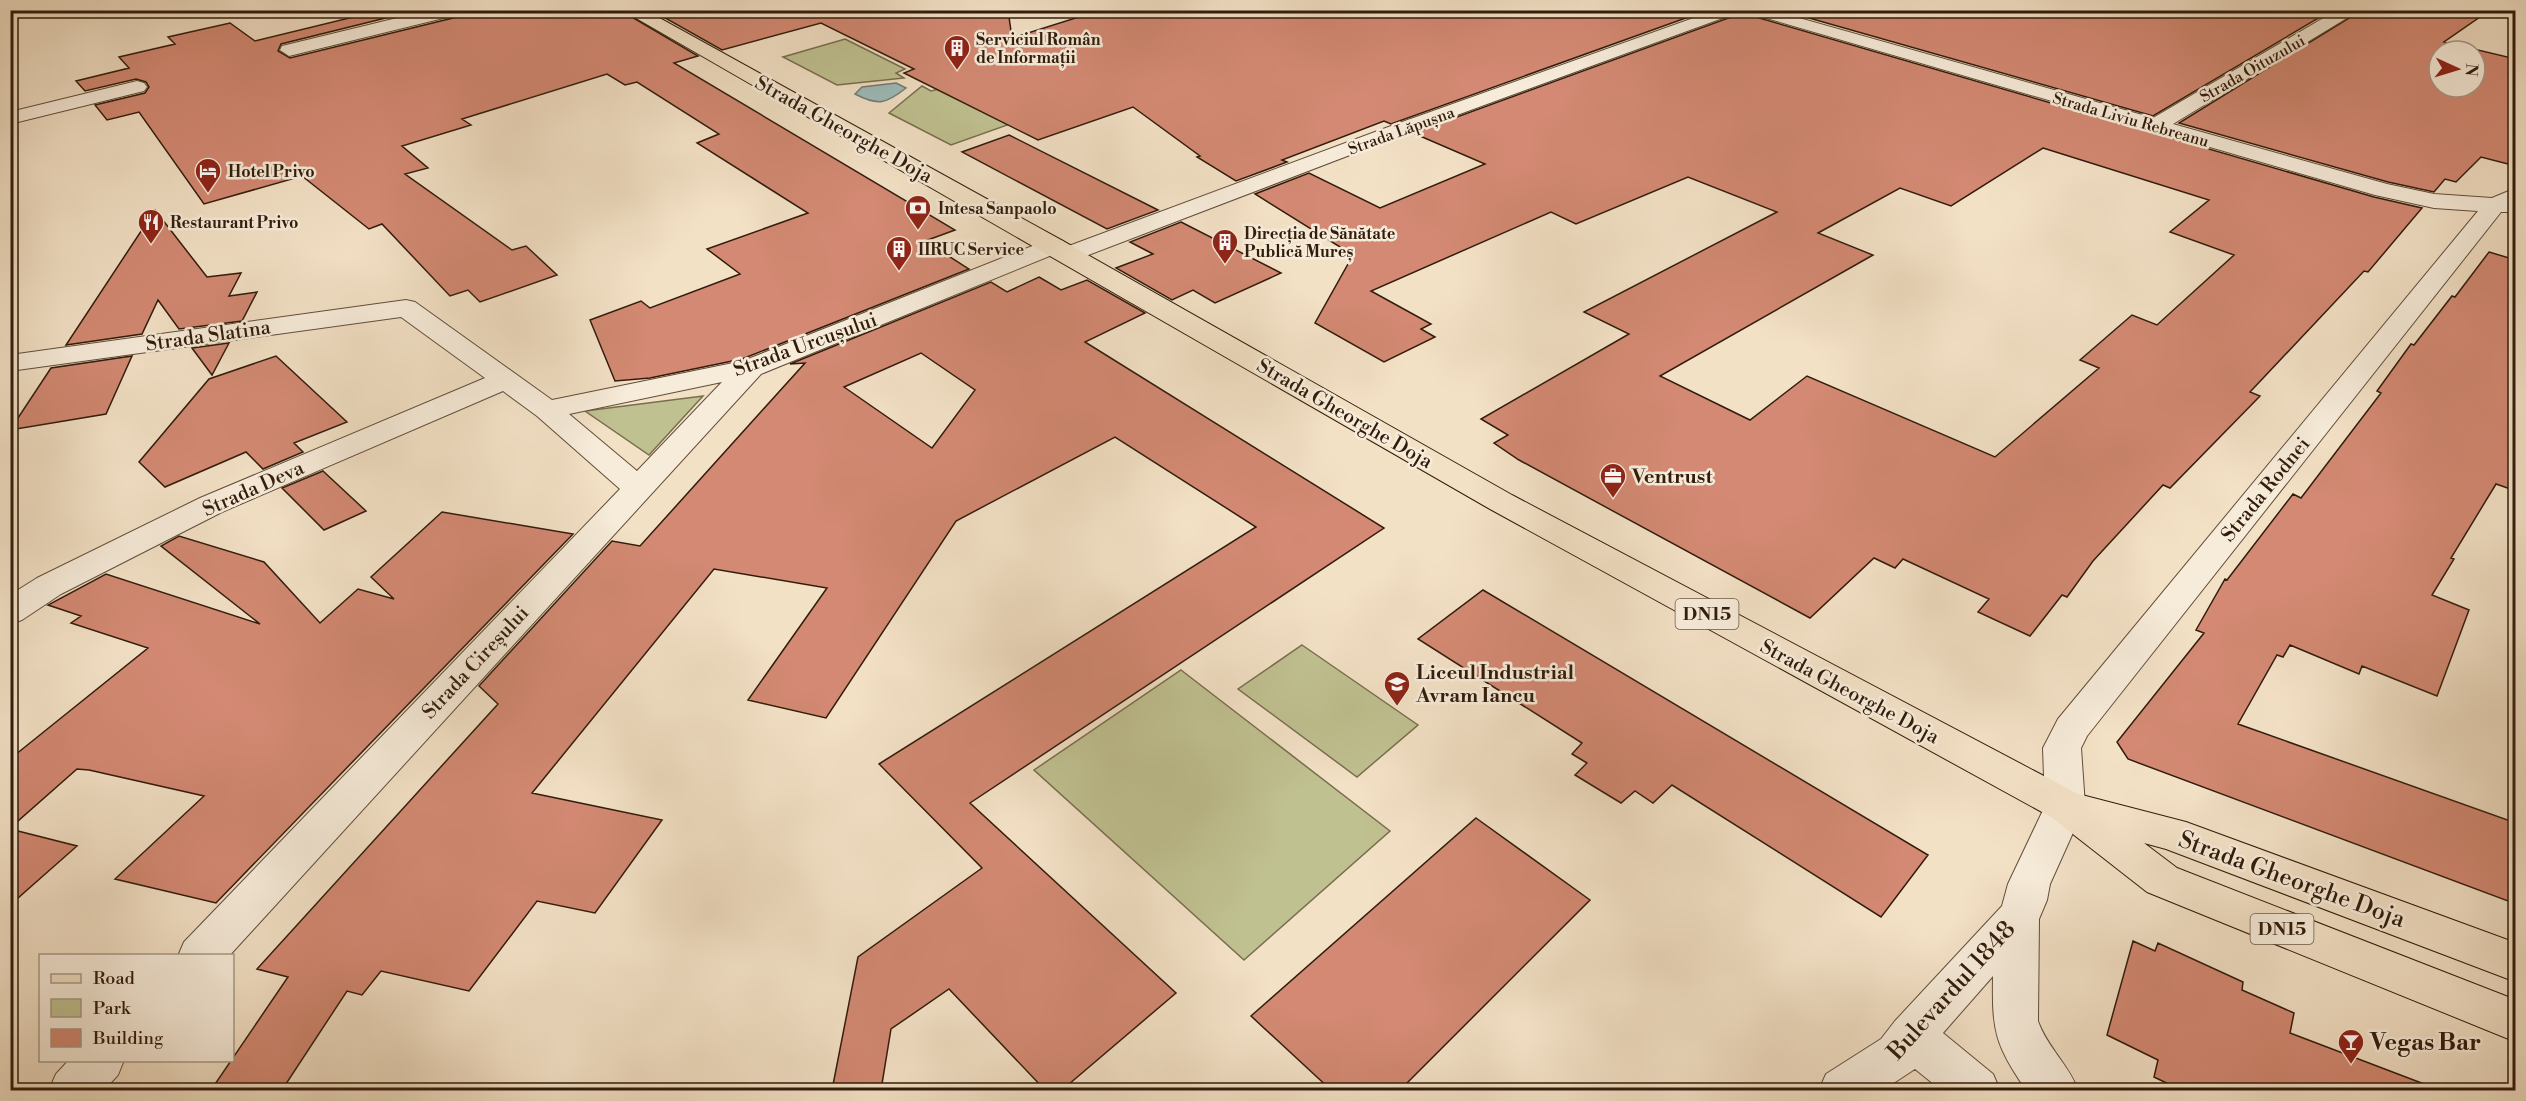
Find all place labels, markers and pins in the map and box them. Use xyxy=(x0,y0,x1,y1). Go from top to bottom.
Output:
place label: Serviciul Român de Informații xyxy=(976,30,1101,69)
building icon: Serviciul Român de Informații xyxy=(942,33,972,71)
hotel icon: Hotel Privo xyxy=(193,156,223,194)
place label: Hotel Privo xyxy=(228,162,315,182)
bank icon: Intesa Sanpaolo xyxy=(903,193,933,231)
place label: Intesa Sanpaolo xyxy=(938,199,1057,219)
restaurant icon: Restaurant Privo xyxy=(136,207,166,245)
place label: Restaurant Privo xyxy=(170,213,298,233)
place label: Direcția de Sănătate Publică Mureș xyxy=(1244,224,1396,263)
building icon: Direcția de Sănătate Publică Mureș xyxy=(1210,227,1240,265)
building icon: IIRUC Service xyxy=(884,234,914,272)
place label: IIRUC Service xyxy=(918,240,1024,260)
office icon: Ventrust xyxy=(1598,461,1628,499)
place label: Ventrust xyxy=(1631,465,1714,490)
place label: Liceul Industrial Avram Iancu xyxy=(1415,661,1575,709)
school or university icon: Liceul Industrial Avram Iancu xyxy=(1382,669,1412,707)
bar icon: Vegas Bar xyxy=(2336,1027,2366,1065)
place label: Vegas Bar xyxy=(2369,1028,2481,1058)

